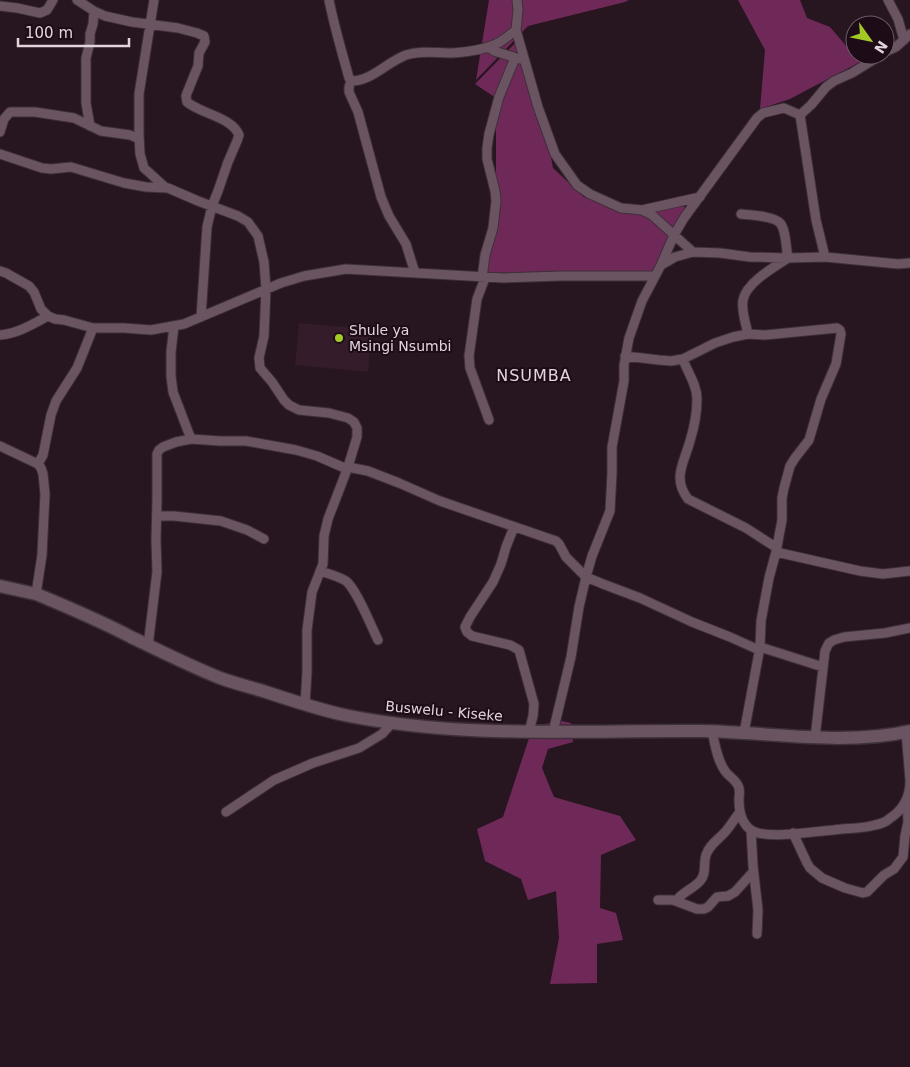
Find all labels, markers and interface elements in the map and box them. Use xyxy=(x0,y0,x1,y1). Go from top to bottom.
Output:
scale bar xyxy=(18,15,129,47)
north arrow xyxy=(845,15,895,65)
text: 100 m xyxy=(25,24,73,42)
text: N xyxy=(871,38,891,56)
place label: Shule ya Msingi Nsumbi xyxy=(349,322,451,354)
marker: Shule ya Msingi Nsumbi xyxy=(333,332,345,344)
district label: NSUMBA xyxy=(496,366,572,385)
street label: Buswelu - Kiseke xyxy=(385,698,503,724)

